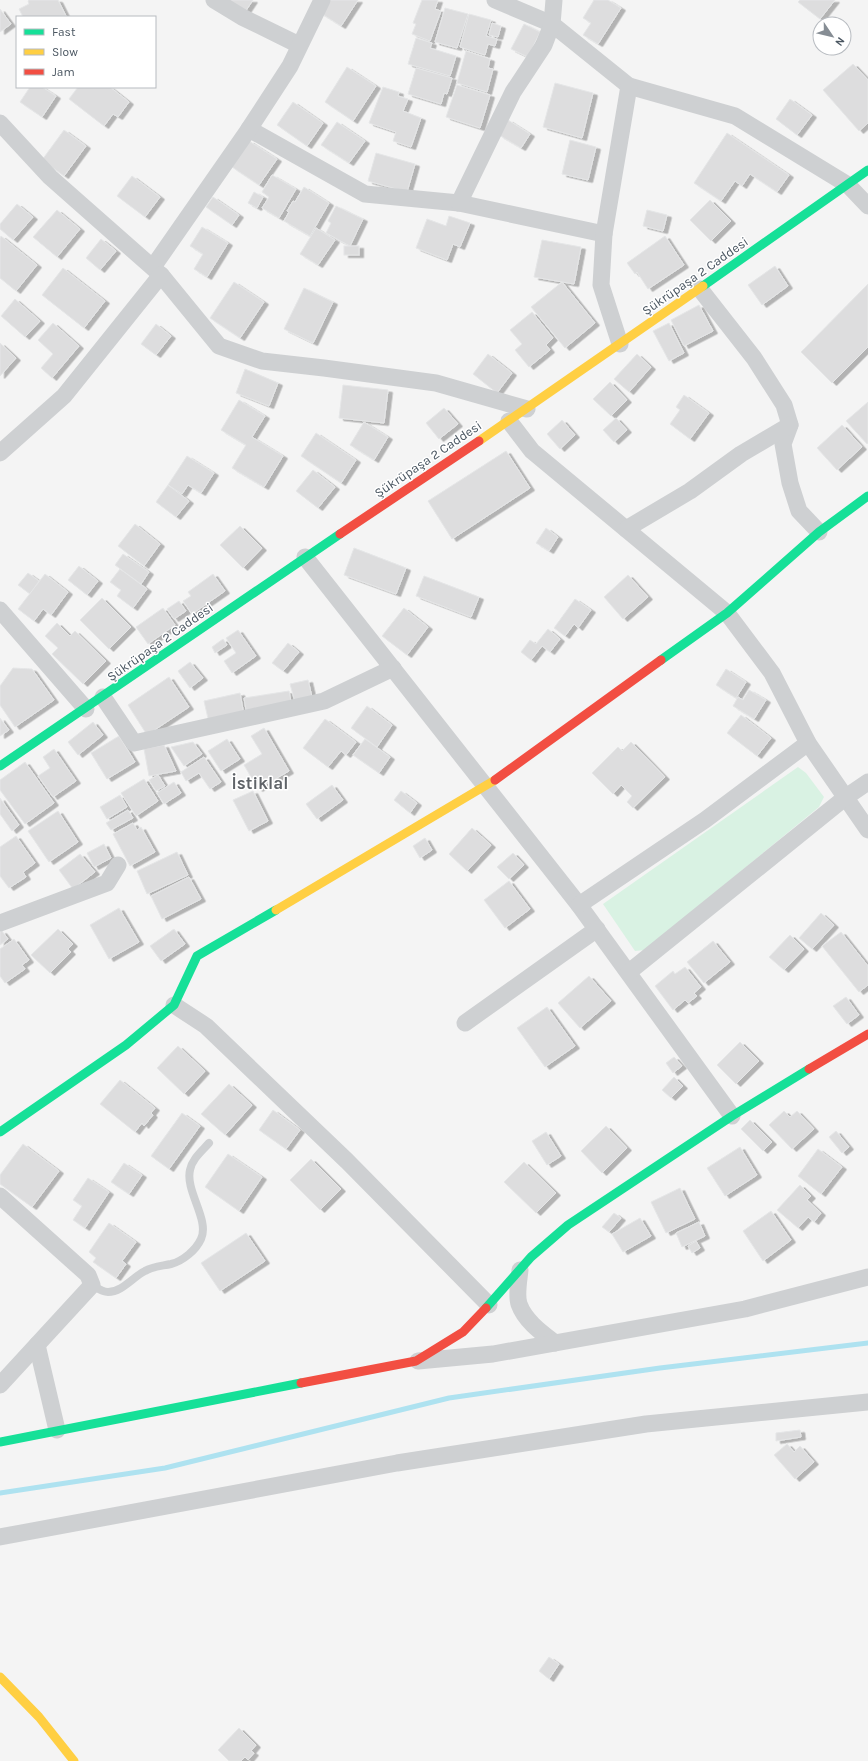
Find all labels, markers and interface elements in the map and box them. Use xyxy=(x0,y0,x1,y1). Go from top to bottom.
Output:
legend xyxy=(16,16,156,88)
north arrow xyxy=(812,16,852,56)
text: Fast xyxy=(52,25,76,39)
text: N xyxy=(832,34,847,48)
text: Slow xyxy=(52,45,78,59)
text: Jam xyxy=(52,65,75,79)
street label: Şükrüpaşa 2 Caddesi xyxy=(639,234,751,318)
street label: Şükrüpaşa 2 Caddesi xyxy=(372,418,484,500)
street label: Şükrüpaşa 2 Caddesi xyxy=(104,600,216,684)
district label: İstiklal xyxy=(232,773,288,793)

